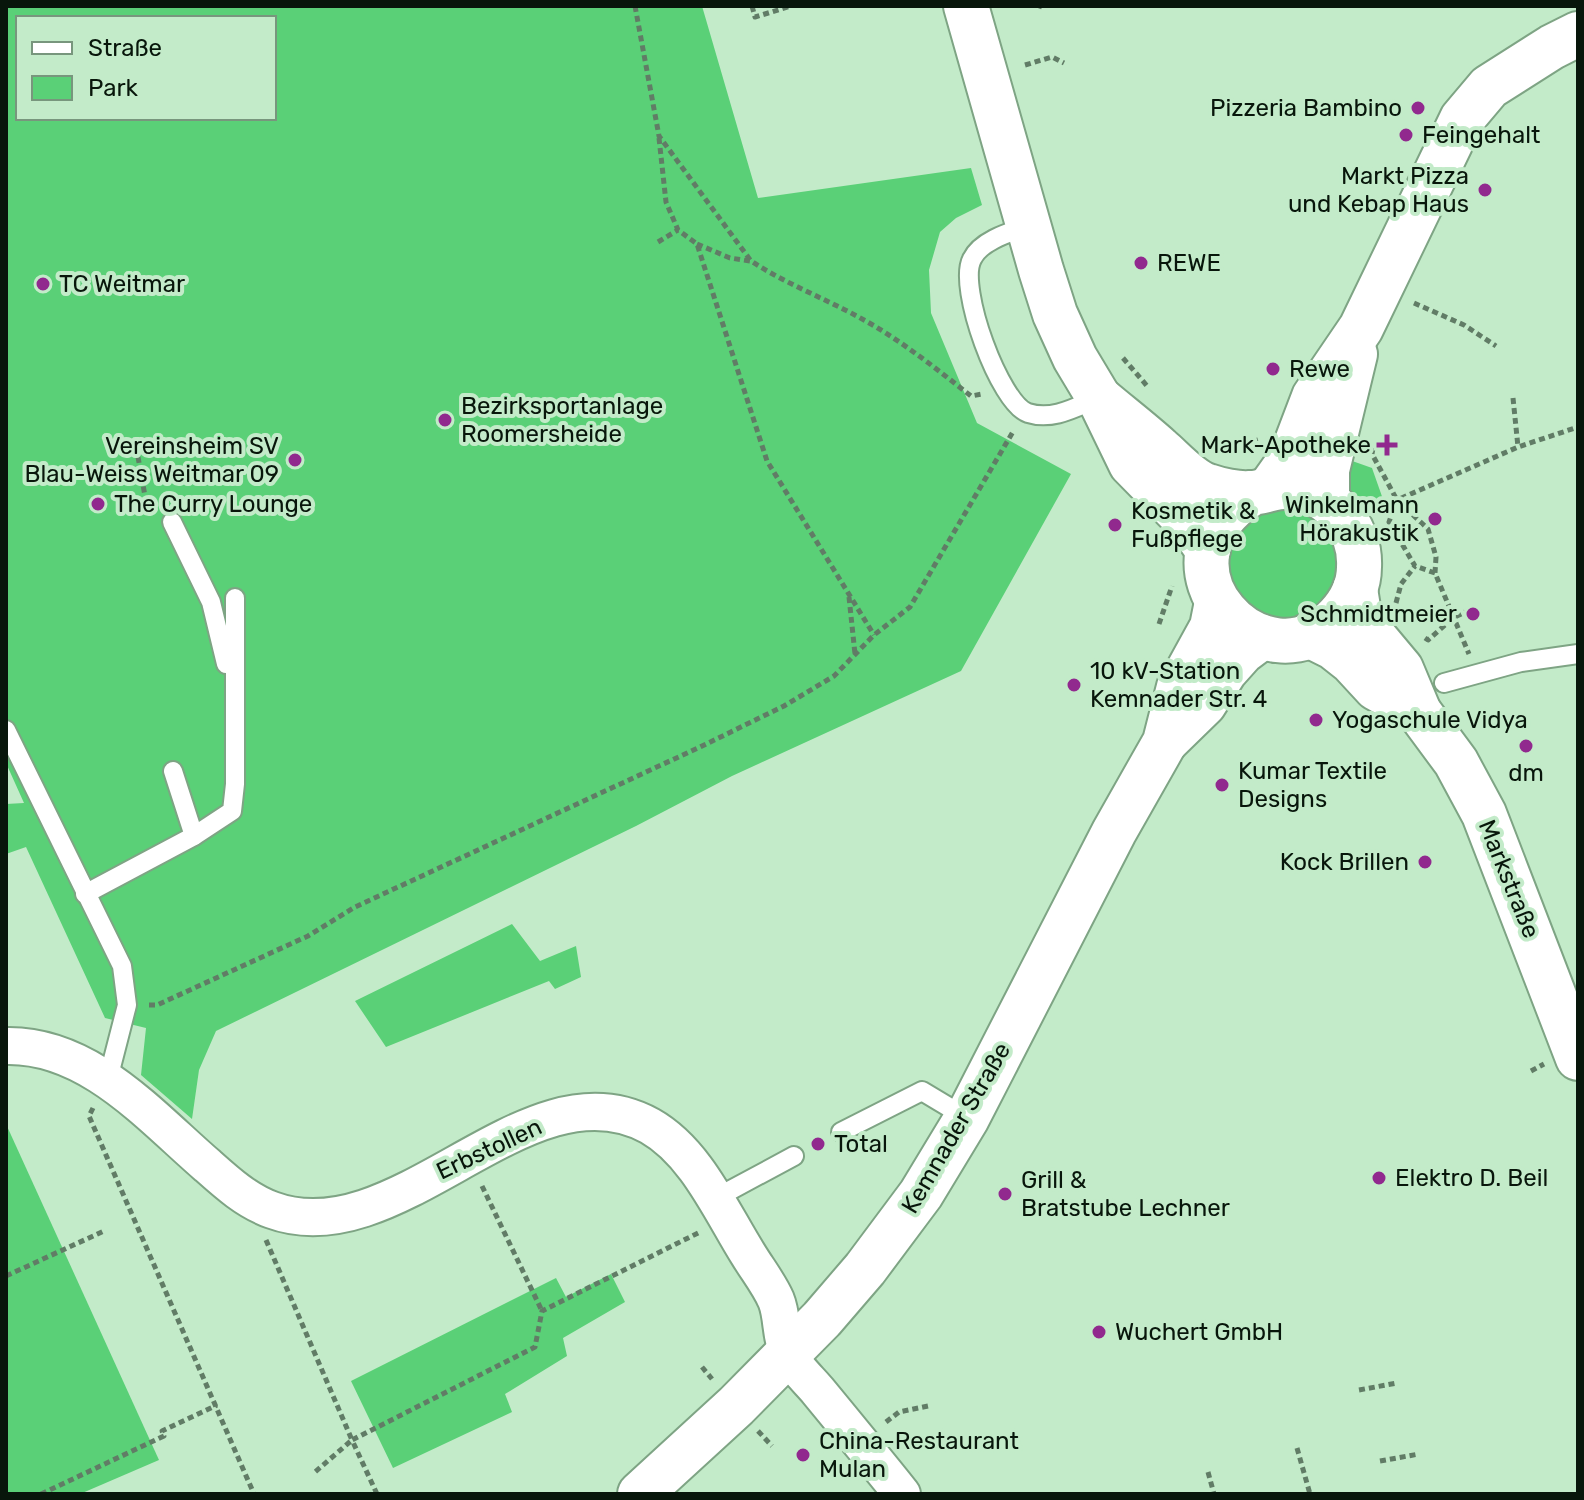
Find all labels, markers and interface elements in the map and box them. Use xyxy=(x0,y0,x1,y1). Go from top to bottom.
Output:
legend xyxy=(16,16,276,120)
text: Straße xyxy=(88,34,162,62)
text: Park xyxy=(88,74,139,102)
place label: Pizzeria Bambino xyxy=(1210,94,1402,122)
marker: Pizzeria Bambino xyxy=(1409,99,1427,117)
place label: Feingehalt xyxy=(1422,121,1540,149)
marker: Feingehalt xyxy=(1397,126,1415,144)
place label: Markt Pizza und Kebap Haus xyxy=(1288,162,1469,218)
marker: Markt Pizza und Kebap Haus xyxy=(1476,181,1494,199)
place label: REWE xyxy=(1157,249,1221,277)
marker: REWE xyxy=(1132,254,1150,272)
place label: TC Weitmar xyxy=(59,270,185,298)
marker: TC Weitmar xyxy=(34,275,52,293)
place label: Rewe xyxy=(1289,355,1350,383)
marker: Rewe xyxy=(1264,360,1282,378)
place label: Bezirksportanlage Roomersheide xyxy=(461,392,663,448)
marker: Bezirksportanlage Roomersheide xyxy=(436,411,454,429)
place label: Mark-Apotheke xyxy=(1200,431,1371,459)
place label: Vereinsheim SV Blau-Weiss Weitmar 09 xyxy=(24,432,279,488)
marker: Mark-Apotheke xyxy=(1378,436,1396,454)
marker: Vereinsheim SV Blau-Weiss Weitmar 09 xyxy=(286,451,304,469)
place label: The Curry Lounge xyxy=(114,490,312,518)
place label: Winkelmann Hörakustik xyxy=(1285,491,1420,547)
marker: The Curry Lounge xyxy=(89,495,107,513)
place label: Kosmetik & Fußpflege xyxy=(1131,497,1256,553)
marker: Winkelmann Hörakustik xyxy=(1426,510,1444,528)
marker: Kosmetik & Fußpflege xyxy=(1106,516,1124,534)
place label: Schmidtmeier xyxy=(1300,600,1457,628)
marker: Schmidtmeier xyxy=(1464,605,1482,623)
place label: 10 kV-Station Kemnader Str. 4 xyxy=(1090,657,1268,713)
marker: 10 kV-Station Kemnader Str. 4 xyxy=(1065,676,1083,694)
place label: Yogaschule Vidya xyxy=(1332,706,1528,734)
marker: Yogaschule Vidya xyxy=(1307,711,1325,729)
marker: dm xyxy=(1517,737,1535,755)
place label: Kumar Textile Designs xyxy=(1238,757,1387,813)
place label: dm xyxy=(1508,759,1544,787)
marker: Kumar Textile Designs xyxy=(1213,776,1231,794)
street label: Markstraße xyxy=(1473,816,1545,942)
place label: Kock Brillen xyxy=(1280,848,1409,876)
marker: Kock Brillen xyxy=(1416,853,1434,871)
street label: Kemnader Straße xyxy=(896,1038,1016,1218)
street label: Erbstollen xyxy=(432,1112,546,1186)
place label: Total xyxy=(834,1130,888,1158)
marker: Total xyxy=(809,1135,827,1153)
place label: Elektro D. Beil xyxy=(1395,1164,1548,1192)
place label: Grill & Bratstube Lechner xyxy=(1021,1166,1230,1222)
marker: Elektro D. Beil xyxy=(1370,1169,1388,1187)
marker: Grill & Bratstube Lechner xyxy=(996,1185,1014,1203)
place label: Wuchert GmbH xyxy=(1115,1318,1283,1346)
marker: Wuchert GmbH xyxy=(1090,1323,1108,1341)
place label: China-Restaurant Mulan xyxy=(819,1427,1019,1483)
marker: China-Restaurant Mulan xyxy=(794,1446,812,1464)

